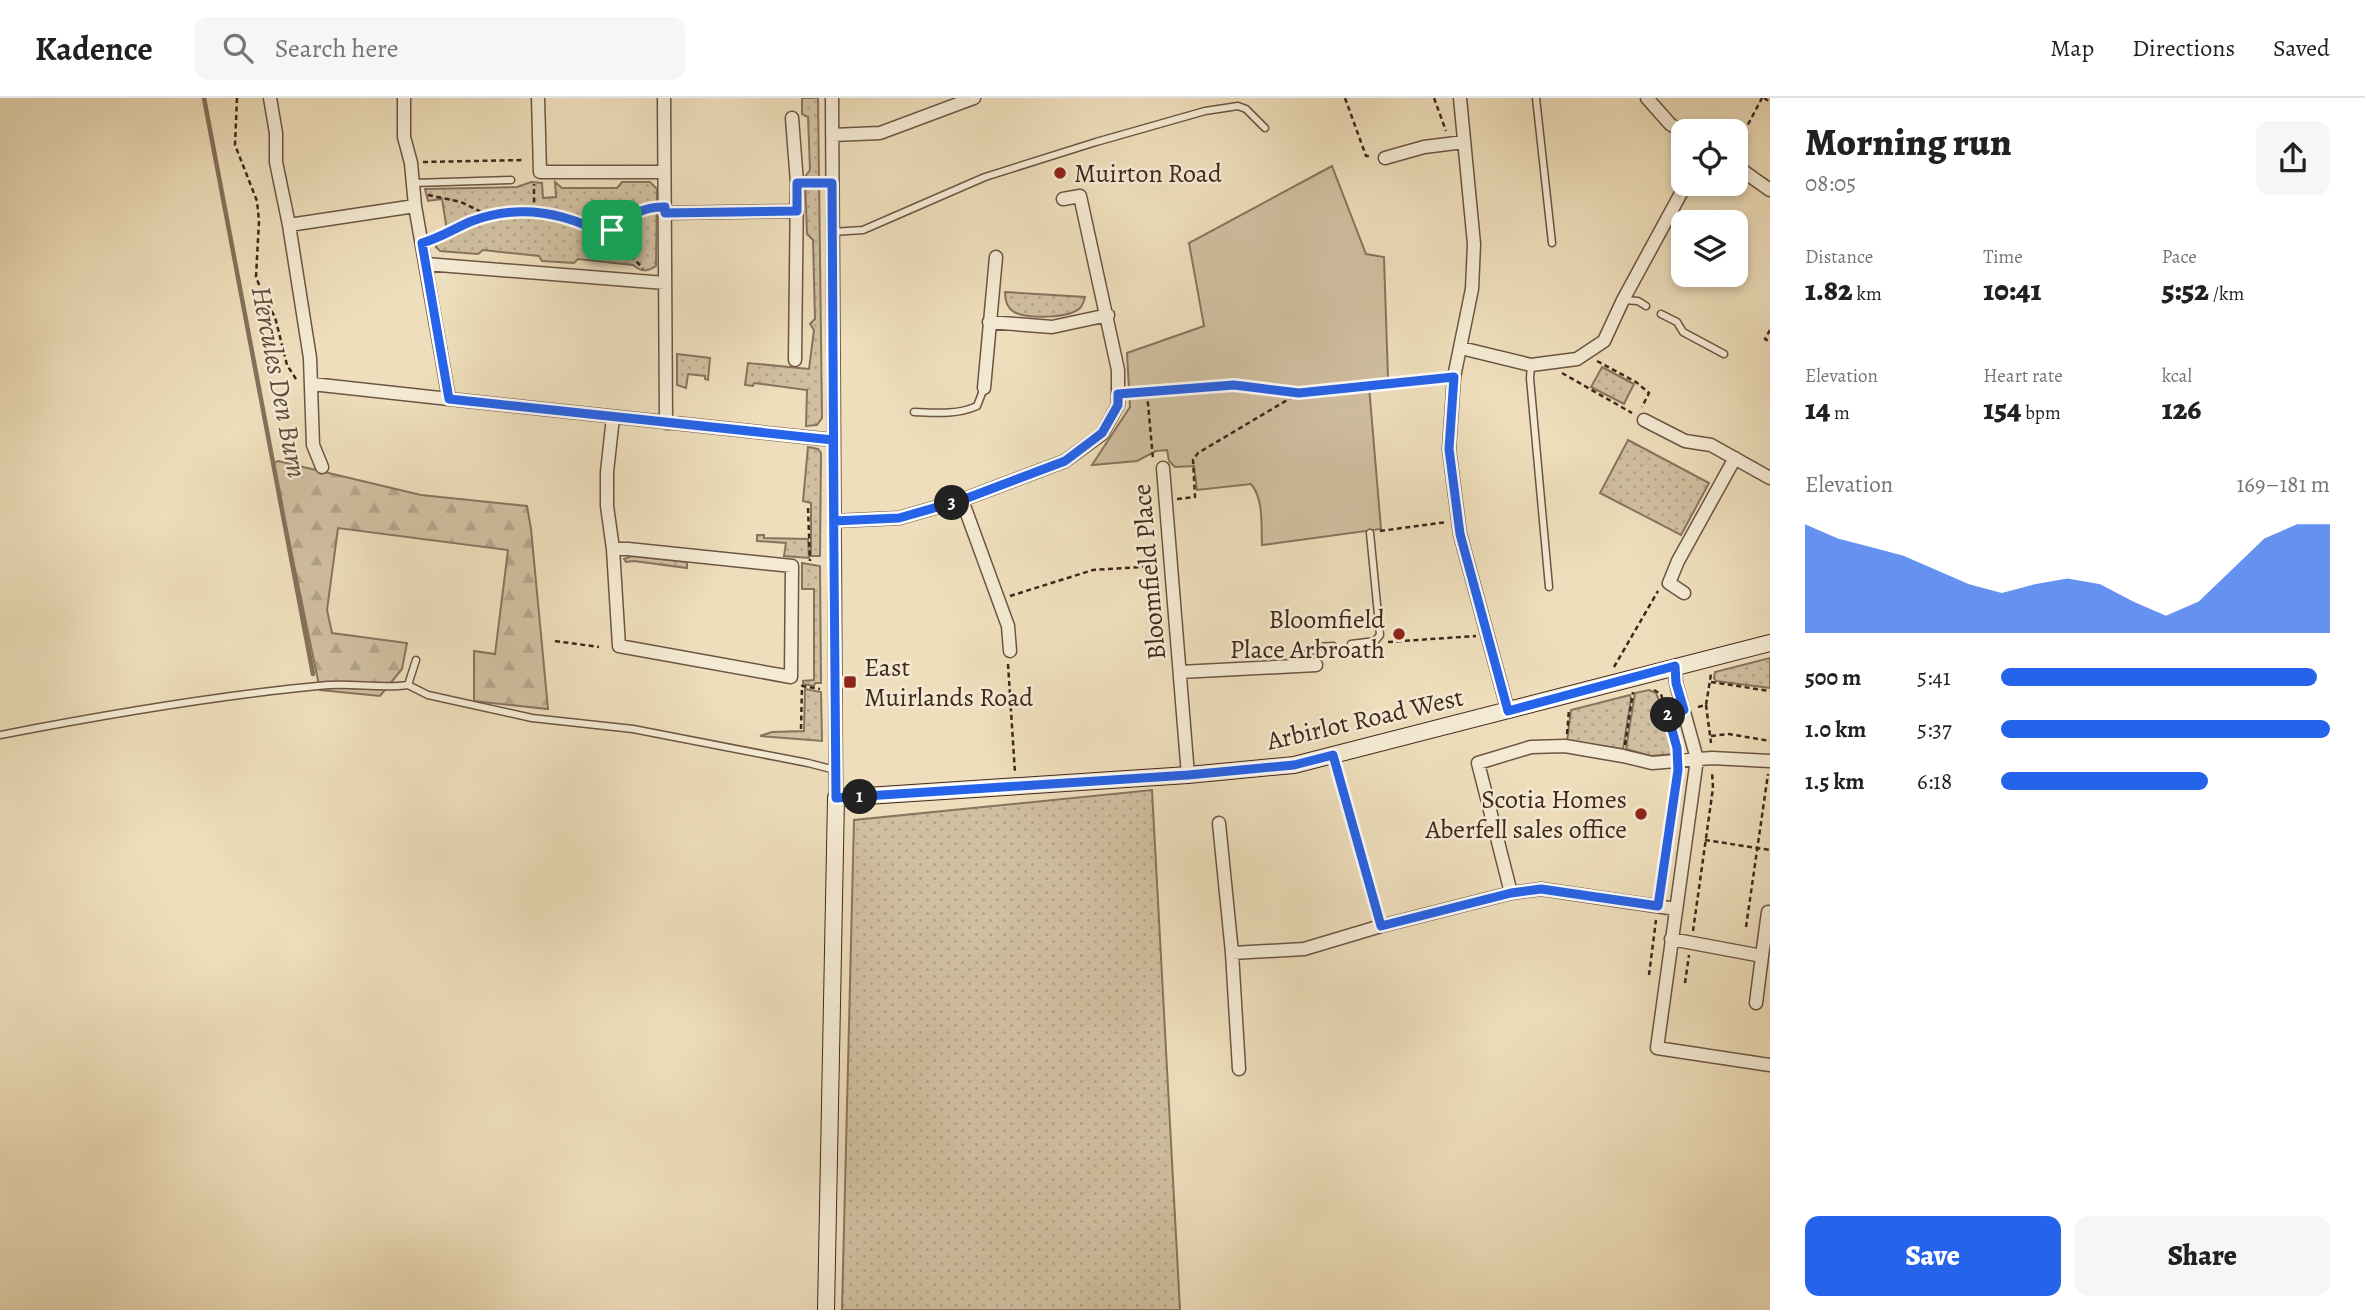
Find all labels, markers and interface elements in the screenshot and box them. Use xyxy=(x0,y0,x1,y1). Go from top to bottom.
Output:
search box xyxy=(195,17,685,80)
text: Kadence xyxy=(35,26,153,71)
icon: search xyxy=(219,29,257,67)
text: Search here xyxy=(275,31,398,66)
text: Map xyxy=(2050,32,2094,64)
text: Directions xyxy=(2132,32,2235,64)
text: Saved xyxy=(2273,32,2330,64)
text: Morning run xyxy=(1805,116,2012,168)
map controls xyxy=(1671,119,1748,287)
button: locate xyxy=(1671,119,1748,196)
button: share xyxy=(2256,121,2330,195)
place label: Muirton Road xyxy=(1074,156,1222,191)
marker: Muirton Road xyxy=(1052,165,1068,181)
text: 08:05 xyxy=(1805,168,1856,199)
pin xyxy=(582,200,642,260)
button: layers xyxy=(1671,210,1748,287)
icon: arrive xyxy=(593,211,631,249)
text: Distance xyxy=(1805,244,1873,270)
text: Time xyxy=(1983,244,2023,270)
text: Pace xyxy=(2162,244,2197,270)
text: 1.82 xyxy=(1805,270,1853,310)
text: 10:41 xyxy=(1983,270,2041,310)
text: 5:52 xyxy=(2162,270,2209,310)
text: km xyxy=(1853,281,1882,307)
text: /km xyxy=(2209,281,2244,307)
water label: Hercules Den Burn xyxy=(242,283,316,481)
text: Elevation xyxy=(1805,363,1878,389)
text: Heart rate xyxy=(1983,363,2063,389)
text: kcal xyxy=(2162,363,2192,389)
text: 14 xyxy=(1805,389,1830,429)
text: 154 xyxy=(1983,389,2021,429)
text: 126 xyxy=(2162,389,2201,429)
text: m xyxy=(1830,400,1850,426)
text: bpm xyxy=(2021,400,2061,426)
text: Elevation xyxy=(1805,469,1893,500)
text: 169–181 m xyxy=(2236,469,2330,500)
street label: Bloomfield Place xyxy=(1124,482,1174,662)
pin: 3 xyxy=(934,486,970,520)
text: 3 xyxy=(947,489,956,515)
place label: Bloomfield Place Arbroath xyxy=(1230,602,1385,667)
marker: Bloomfield Place Arbroath xyxy=(1391,626,1407,642)
place label: East Muirlands Road xyxy=(864,650,1033,715)
text: 500 m xyxy=(1805,662,1861,693)
text: 5:41 xyxy=(1917,662,1951,693)
marker: East Muirlands Road xyxy=(842,674,858,690)
street label: Arbirlot Road West xyxy=(1262,679,1467,759)
pin: 2 xyxy=(1650,698,1686,732)
text: 2 xyxy=(1663,701,1672,727)
text: 1.0 km xyxy=(1805,714,1866,745)
text: 5:37 xyxy=(1917,714,1952,745)
text: 1.5 km xyxy=(1805,766,1865,797)
text: 6:18 xyxy=(1917,766,1952,797)
pin: 1 xyxy=(842,780,878,814)
place label: Scotia Homes Aberfell sales office xyxy=(1424,782,1627,847)
text: 1 xyxy=(856,783,863,809)
marker: Scotia Homes Aberfell sales office xyxy=(1633,806,1649,822)
button: Save xyxy=(1805,1216,2061,1296)
button: Share xyxy=(2075,1216,2330,1296)

